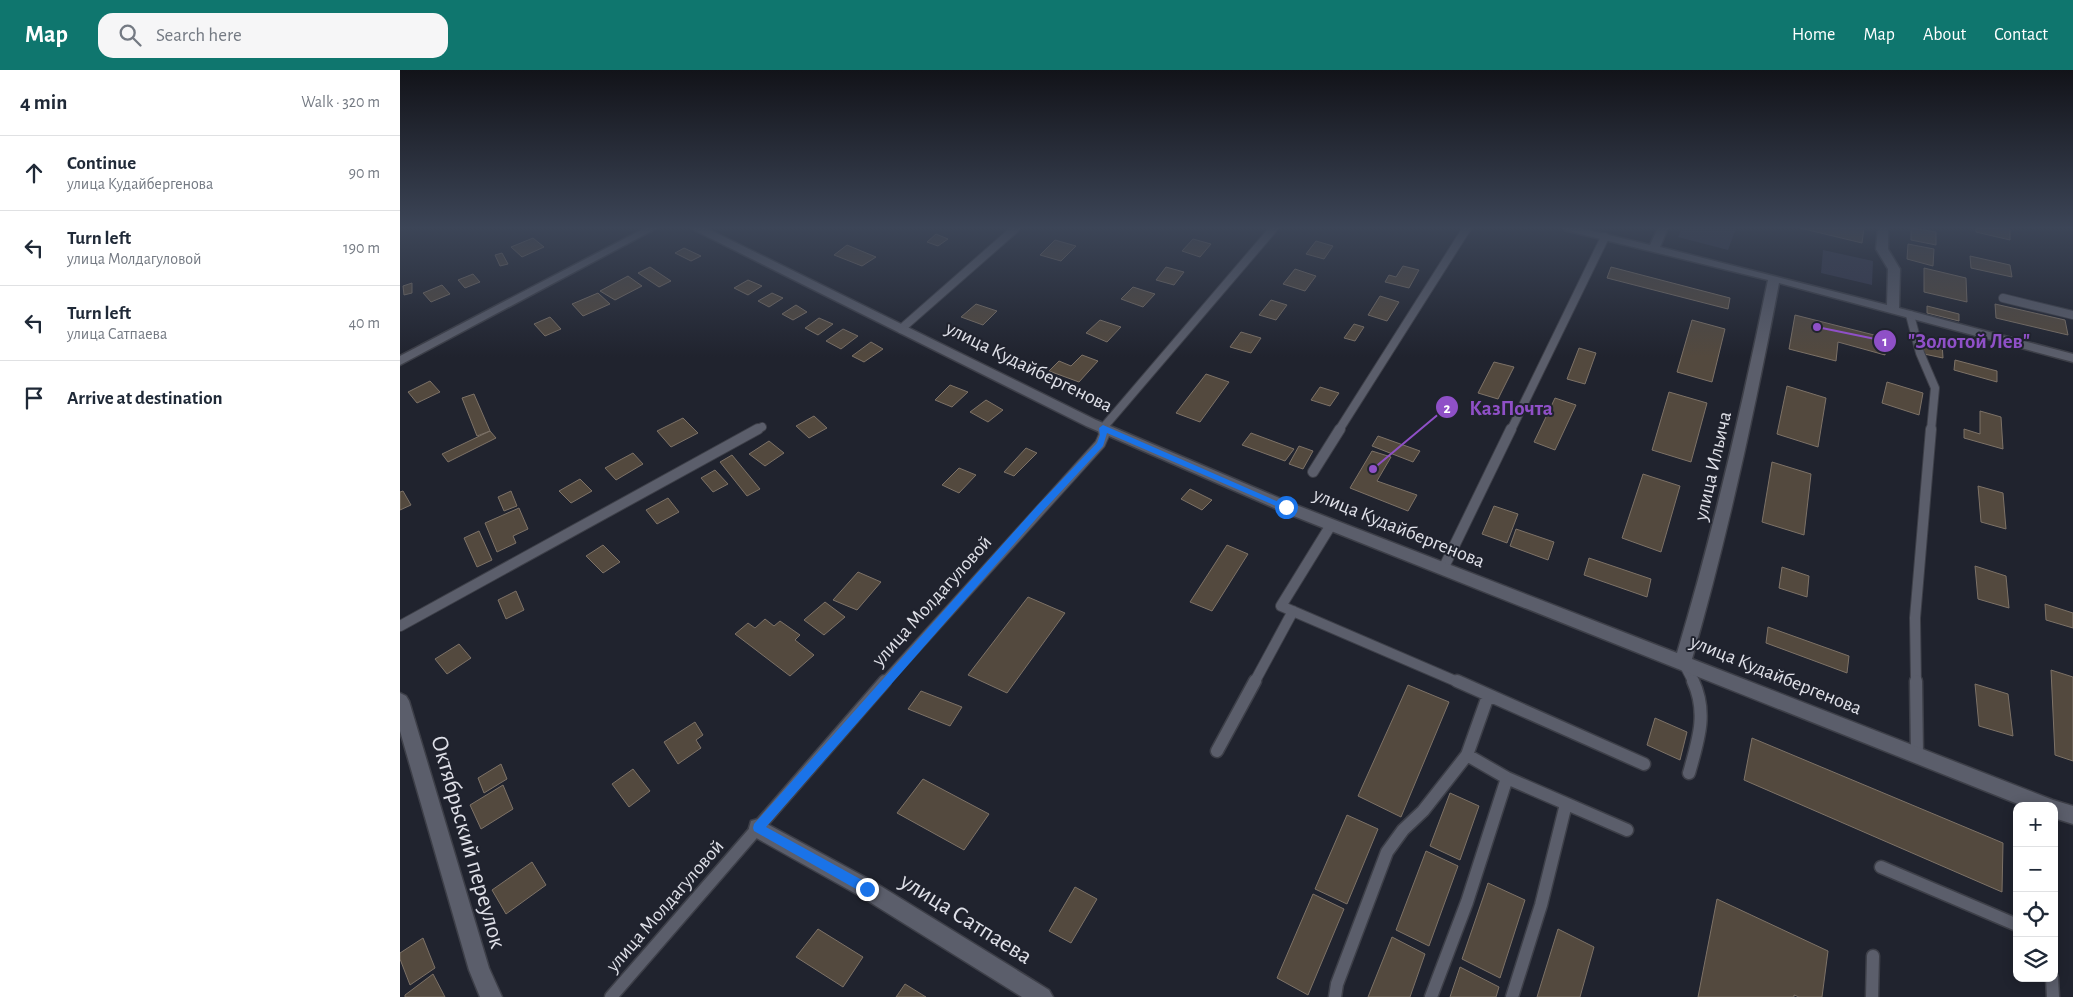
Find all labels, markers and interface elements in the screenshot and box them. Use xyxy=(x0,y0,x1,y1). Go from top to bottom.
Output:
search box xyxy=(98,13,448,58)
icon: search xyxy=(116,21,144,49)
text: Map xyxy=(25,23,68,47)
text: Search here xyxy=(156,26,242,45)
text: Home xyxy=(1792,26,1835,44)
text: Map xyxy=(1863,26,1895,44)
text: About xyxy=(1923,26,1966,44)
text: Contact xyxy=(1994,26,2048,44)
text: 4 min xyxy=(20,92,67,113)
text: Walk · 320 m xyxy=(301,94,380,110)
text: Continue xyxy=(67,154,136,173)
icon: ahead xyxy=(20,159,48,187)
text: 90 m xyxy=(349,165,380,181)
text: улица Кудайбергенова xyxy=(67,176,213,192)
text: Turn left xyxy=(67,229,131,248)
icon: left xyxy=(20,234,48,262)
text: 190 m xyxy=(343,240,380,256)
text: улица Молдагуловой xyxy=(67,251,201,267)
text: Turn left xyxy=(67,304,131,323)
icon: left xyxy=(20,309,48,337)
text: 40 m xyxy=(348,315,380,331)
street label: улица Кудайбергенова xyxy=(942,317,1116,416)
callout: "Золотой Лев" xyxy=(1873,323,2040,359)
text: улица Сатпаева xyxy=(67,326,167,342)
text: "Золотой Лев" xyxy=(1908,331,2030,352)
text: 1 xyxy=(1882,334,1888,349)
icon: arrive xyxy=(20,384,48,412)
text: Arrive at destination xyxy=(67,389,223,408)
callout: КазПочта xyxy=(1434,389,1563,425)
text: КазПочта xyxy=(1469,398,1553,419)
text: 2 xyxy=(1443,401,1451,416)
street label: улица Ильича xyxy=(1690,409,1735,524)
street label: улица Кудайбергенова xyxy=(1310,484,1488,572)
route start xyxy=(1275,496,1298,519)
street label: улица Молдагуловой xyxy=(868,532,996,671)
street label: улица Кудайбергенова xyxy=(1687,631,1865,719)
street label: Октябрьский переулок xyxy=(426,733,510,951)
map controls xyxy=(2013,802,2058,982)
button: + xyxy=(2013,802,2058,847)
street label: улица Молдагуловой xyxy=(602,836,728,977)
button: − xyxy=(2013,847,2058,892)
street label: улица Сатпаева xyxy=(895,868,1036,969)
route end xyxy=(856,878,879,901)
button: locate xyxy=(2013,892,2058,937)
button: layers xyxy=(2013,937,2058,982)

